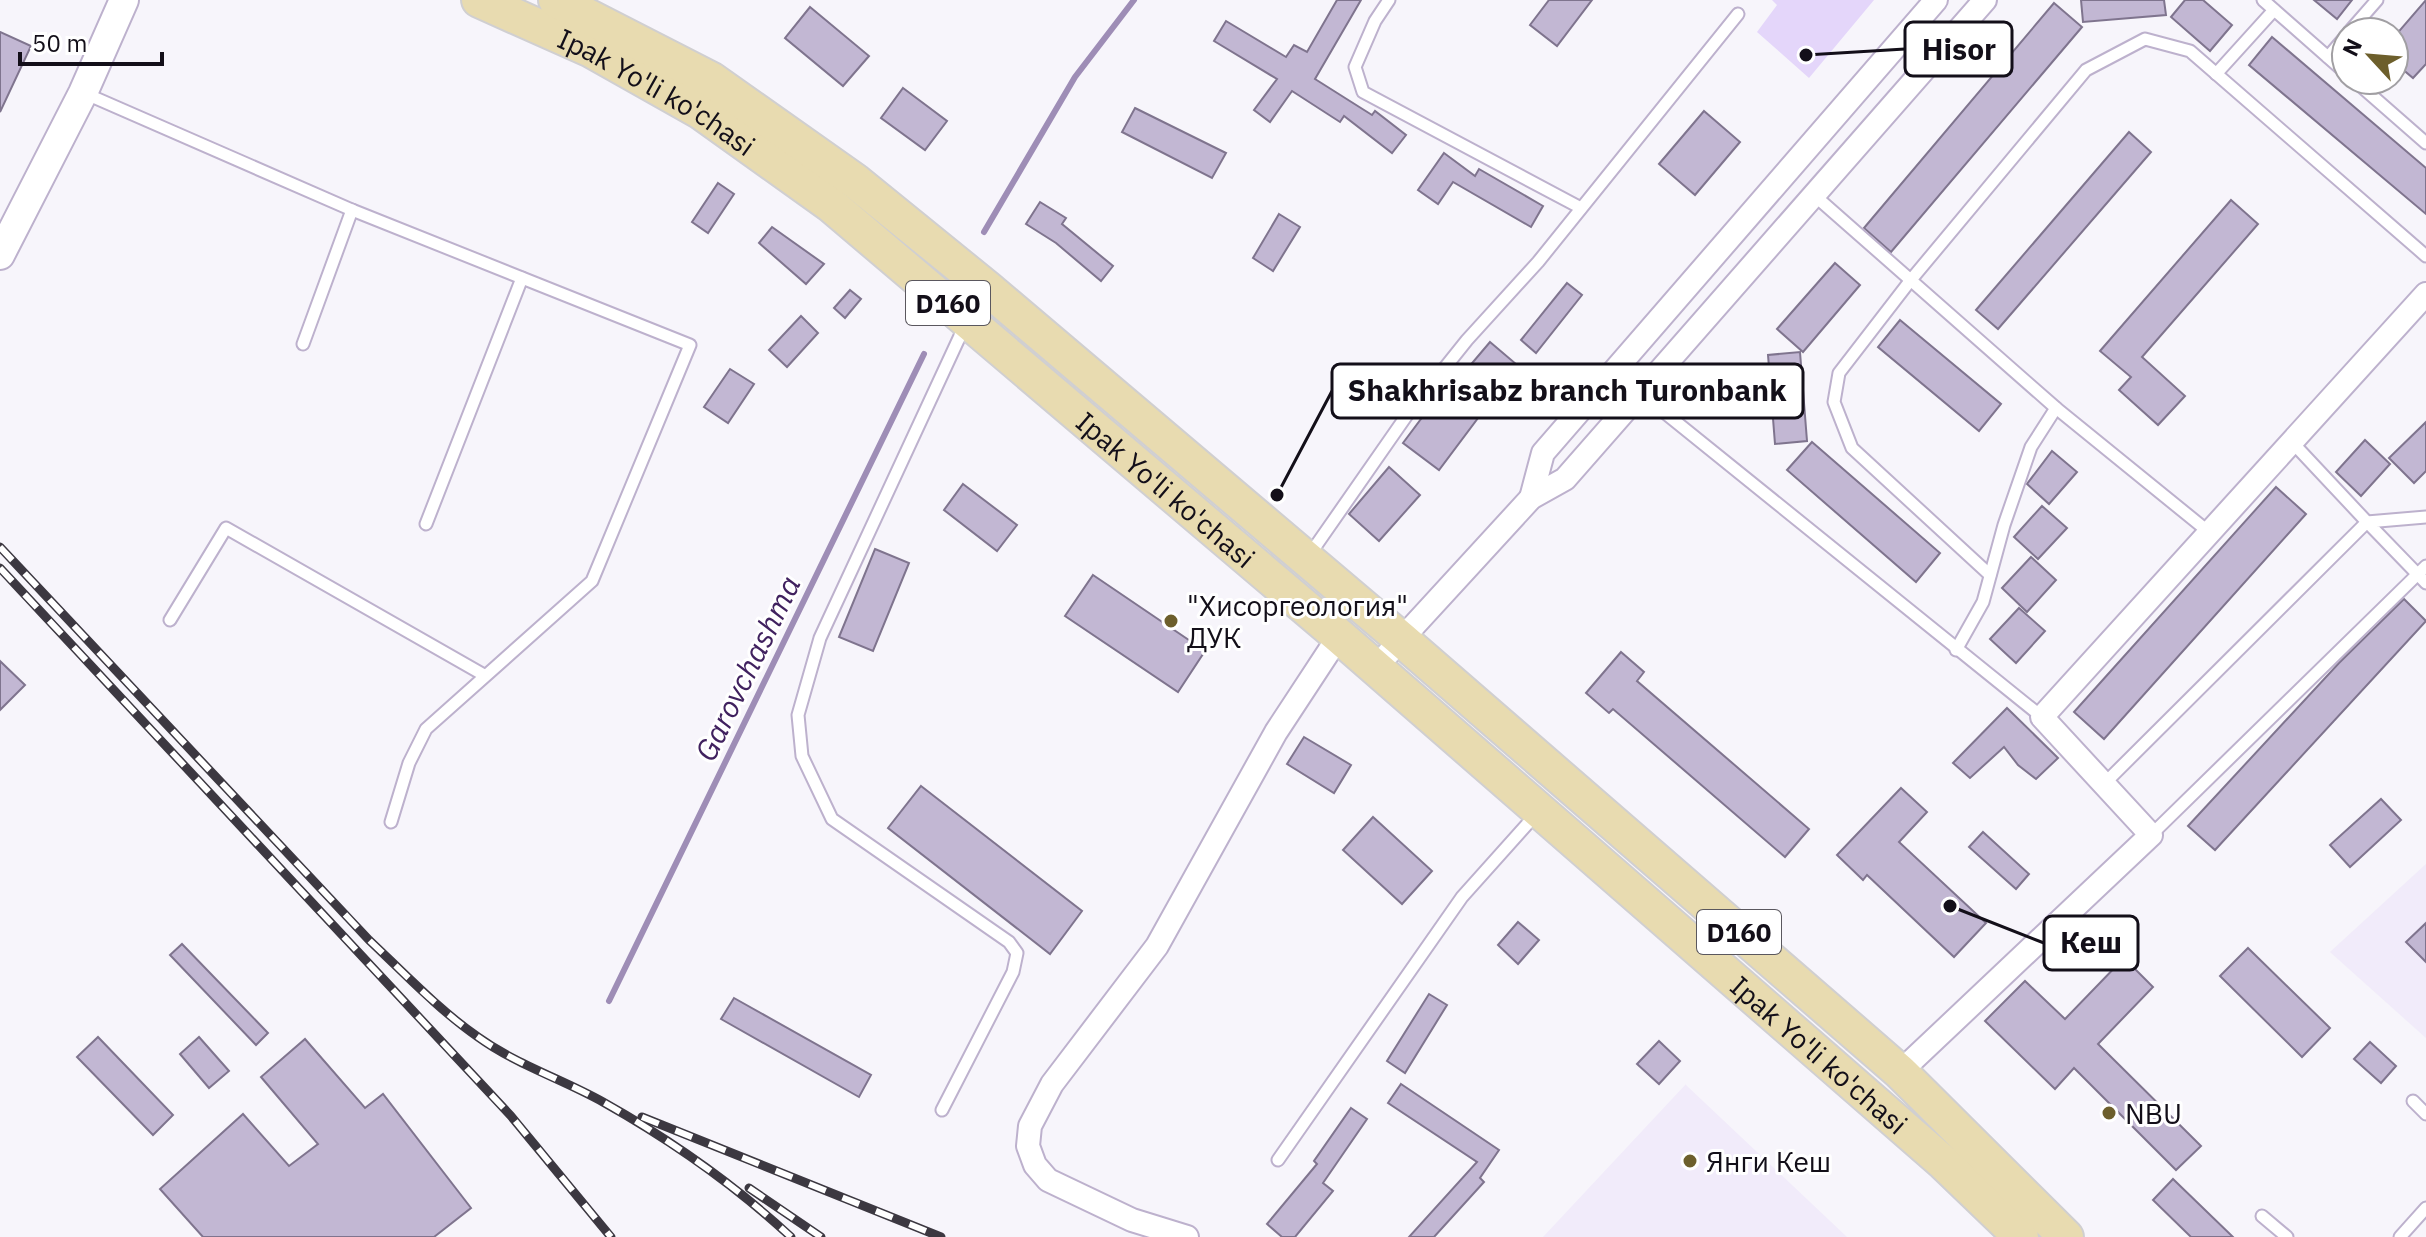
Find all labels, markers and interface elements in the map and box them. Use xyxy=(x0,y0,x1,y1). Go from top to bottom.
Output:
scale bar xyxy=(20,16,162,66)
north arrow xyxy=(2330,16,2410,96)
street label: Ipak Yo'li ko'chasi xyxy=(552,19,763,164)
callout: Hisor xyxy=(1905,22,2012,76)
text: 50 m xyxy=(32,27,87,59)
text: Hisor xyxy=(1922,29,1996,68)
text: N xyxy=(2335,33,2368,61)
road number: D160 xyxy=(906,281,990,325)
callout: Shakhrisabz branch Turonbank xyxy=(1332,364,1803,418)
text: Shakhrisabz branch Turonbank xyxy=(1347,370,1787,409)
street label: Ipak Yo'li ko'chasi xyxy=(1069,403,1263,576)
water label: Garovchashma xyxy=(685,569,809,767)
place label: "Хисоргеология" ДУК xyxy=(1187,587,1408,656)
marker: "Хисоргеология" ДУК xyxy=(1162,612,1180,630)
road number: D160 xyxy=(1697,910,1781,954)
callout: Кеш xyxy=(2044,916,2138,970)
text: Кеш xyxy=(2060,922,2122,961)
street label: Ipak Yo'li ko'chasi xyxy=(1723,967,1916,1142)
place label: NBU xyxy=(2125,1095,2182,1132)
marker: NBU xyxy=(2100,1104,2118,1122)
place label: Янги Кеш xyxy=(1706,1143,1831,1180)
marker: Янги Кеш xyxy=(1681,1152,1699,1170)

